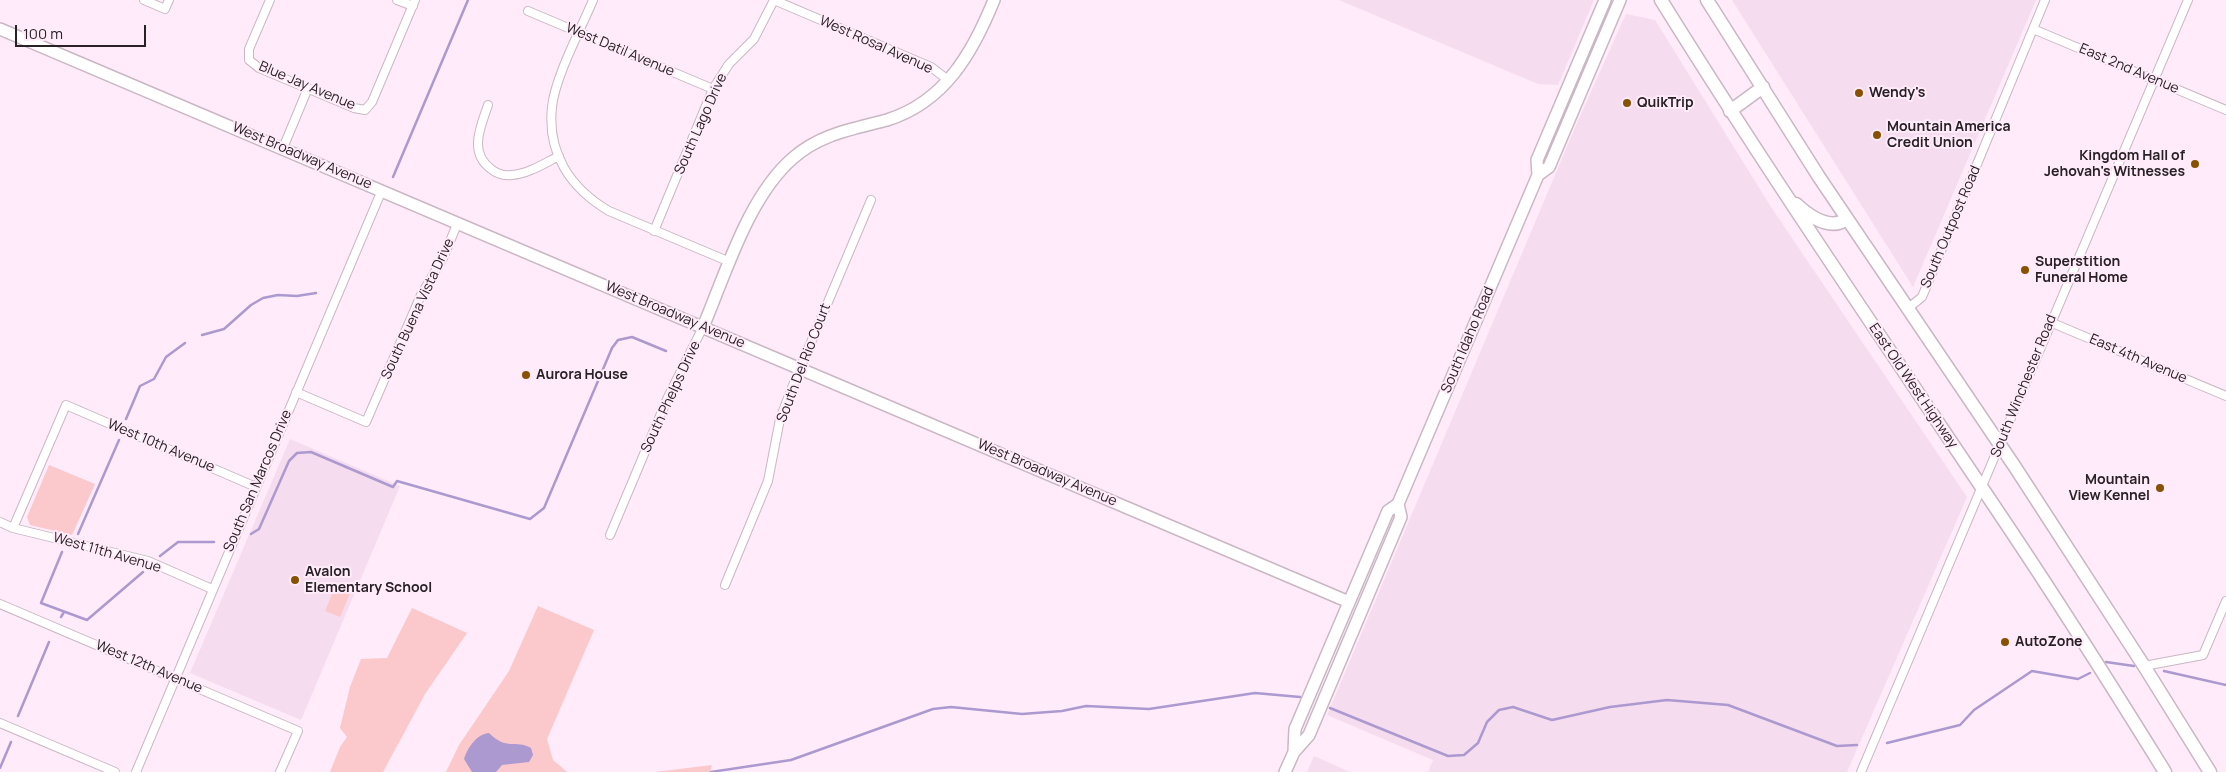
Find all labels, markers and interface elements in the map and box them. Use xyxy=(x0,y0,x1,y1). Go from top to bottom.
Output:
street label: West Rosal Avenue xyxy=(817,12,935,78)
scale bar xyxy=(18,15,149,47)
street label: West Datil Avenue xyxy=(563,20,677,80)
text: 100 m xyxy=(23,23,63,44)
street label: East 2nd Avenue xyxy=(2077,40,2181,98)
street label: Blue Jay Avenue xyxy=(256,58,358,114)
street label: South Lago Drive xyxy=(671,71,731,177)
place label: Wendy's xyxy=(1869,85,1925,101)
marker: Wendy's xyxy=(1853,87,1865,99)
place label: QuikTrip xyxy=(1637,95,1694,111)
marker: QuikTrip xyxy=(1621,97,1633,109)
street label: West Broadway Avenue xyxy=(230,119,374,193)
place label: Mountain America Credit Union xyxy=(1887,119,2011,152)
marker: Mountain America Credit Union xyxy=(1871,129,1883,141)
place label: Kingdom Hall of Jehovah's Witnesses xyxy=(2044,148,2185,180)
marker: Kingdom Hall of Jehovah's Witnesses xyxy=(2189,158,2201,170)
street label: South Outpost Road xyxy=(1918,163,1984,291)
street label: South Buena Vista Drive xyxy=(378,236,458,382)
place label: Superstition Funeral Home xyxy=(2035,254,2128,286)
marker: Superstition Funeral Home xyxy=(2019,264,2031,276)
street label: West Broadway Avenue xyxy=(603,278,747,352)
street label: South Idaho Road xyxy=(1438,284,1498,396)
street label: South Del Rio Court xyxy=(774,301,834,425)
street label: South Winchester Road xyxy=(1988,312,2060,460)
street label: East Old West Highway xyxy=(1865,320,1961,452)
street label: East 4th Avenue xyxy=(2087,331,2189,387)
street label: South Phelps Drive xyxy=(638,338,704,456)
place label: Aurora House xyxy=(536,367,628,383)
marker: Aurora House xyxy=(520,369,532,381)
street label: South San Marcos Drive xyxy=(220,408,296,554)
street label: West 10th Avenue xyxy=(105,416,217,476)
street label: West Broadway Avenue xyxy=(975,436,1119,510)
place label: Mountain View Kennel xyxy=(2069,472,2150,504)
marker: Mountain View Kennel xyxy=(2154,482,2166,494)
street label: West 11th Avenue xyxy=(51,530,163,576)
place label: Avalon Elementary School xyxy=(305,564,432,596)
marker: Avalon Elementary School xyxy=(289,574,301,586)
place label: AutoZone xyxy=(2015,634,2082,650)
marker: AutoZone xyxy=(1999,636,2011,648)
street label: West 12th Avenue xyxy=(93,637,205,697)

